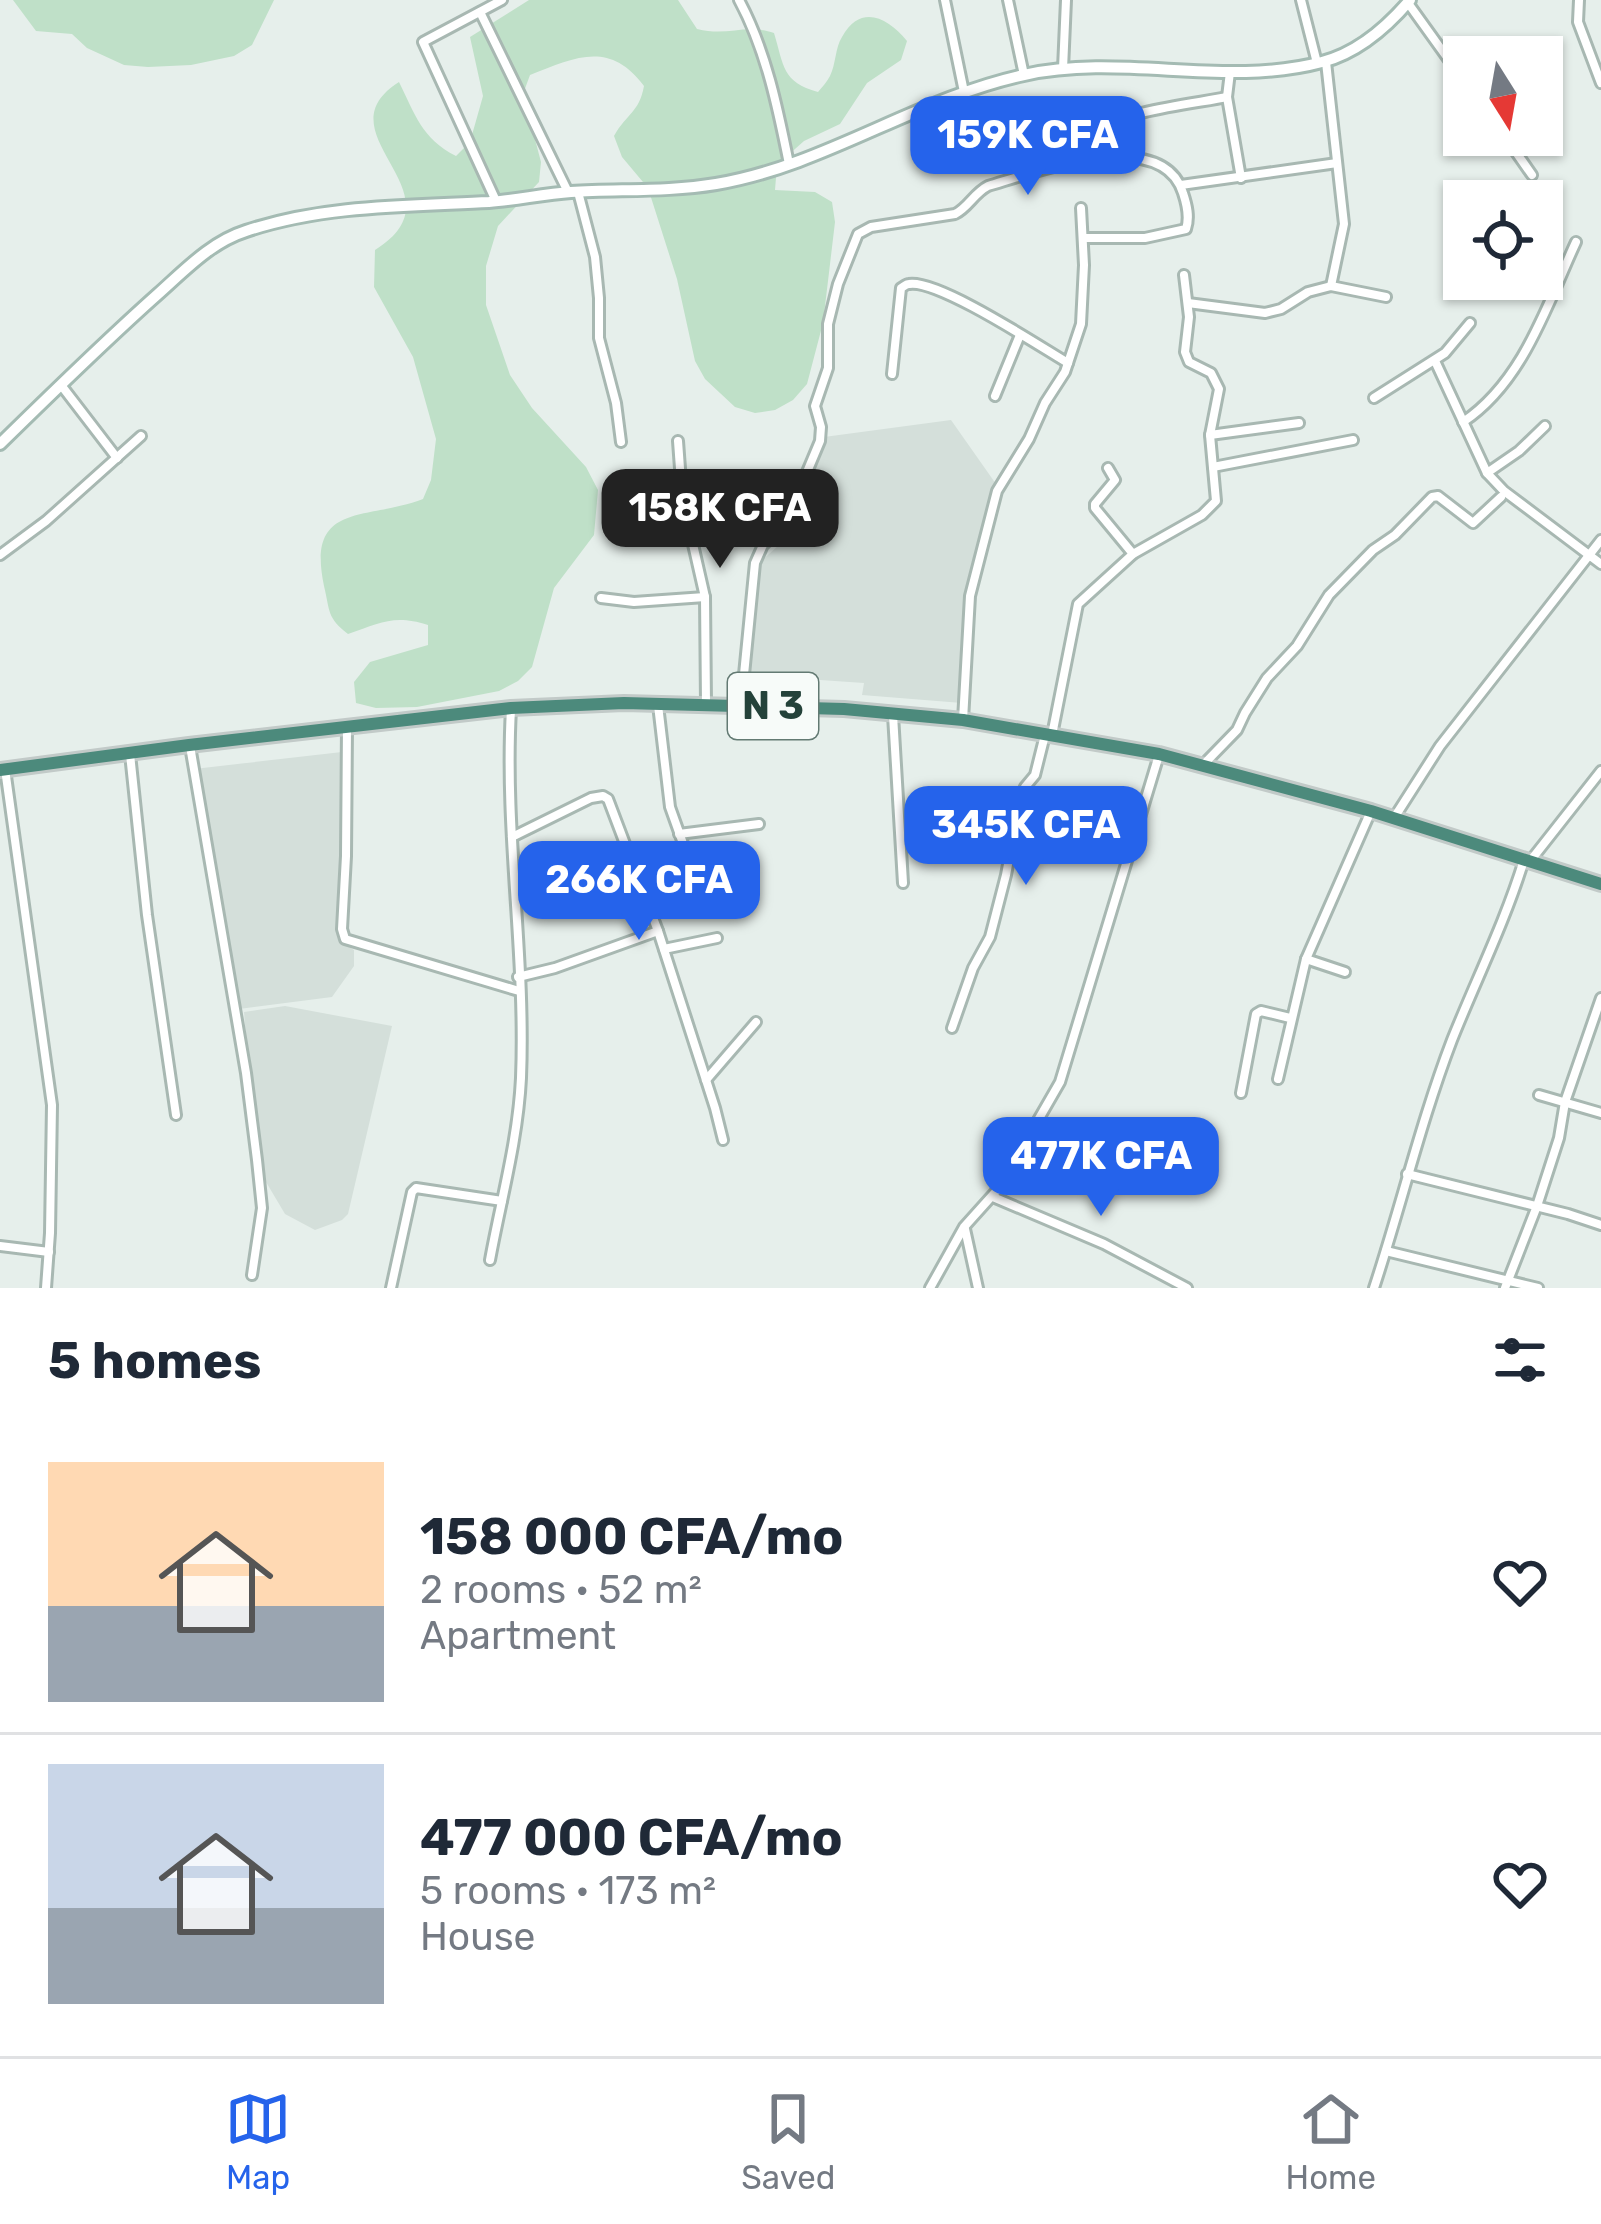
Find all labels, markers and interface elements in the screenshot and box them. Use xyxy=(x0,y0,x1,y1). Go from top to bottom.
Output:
north arrow xyxy=(1443,36,1563,156)
map controls xyxy=(1443,36,1563,300)
pin: 159K CFA xyxy=(904,96,1152,198)
text: 159K CFA xyxy=(937,112,1119,158)
button: locate xyxy=(1443,180,1563,300)
pin: 158K CFA xyxy=(596,469,844,571)
text: 158K CFA xyxy=(629,485,811,531)
road number: N 3 xyxy=(728,673,818,739)
pin: 345K CFA xyxy=(902,786,1150,888)
text: 345K CFA xyxy=(931,802,1121,848)
pin: 266K CFA xyxy=(515,841,763,943)
text: 266K CFA xyxy=(545,857,733,903)
pin: 477K CFA xyxy=(977,1117,1225,1219)
text: 477K CFA xyxy=(1010,1133,1192,1179)
icon: filters xyxy=(1487,1327,1553,1393)
text: 5 homes xyxy=(48,1330,261,1391)
text: 158 000 CFA/mo xyxy=(420,1506,843,1567)
icon: home xyxy=(144,1510,288,1654)
icon: heart xyxy=(1487,1549,1553,1615)
text: 2 rooms · 52 m² xyxy=(420,1567,702,1613)
text: Apartment xyxy=(420,1613,616,1659)
text: 477 000 CFA/mo xyxy=(420,1807,843,1868)
icon: home xyxy=(144,1812,288,1956)
icon: heart xyxy=(1487,1851,1553,1917)
text: 5 rooms · 173 m² xyxy=(420,1868,716,1914)
text: House xyxy=(420,1914,535,1960)
tab: Map xyxy=(225,2086,291,2197)
tab: Saved xyxy=(741,2086,835,2197)
tab: Home xyxy=(1286,2086,1376,2197)

